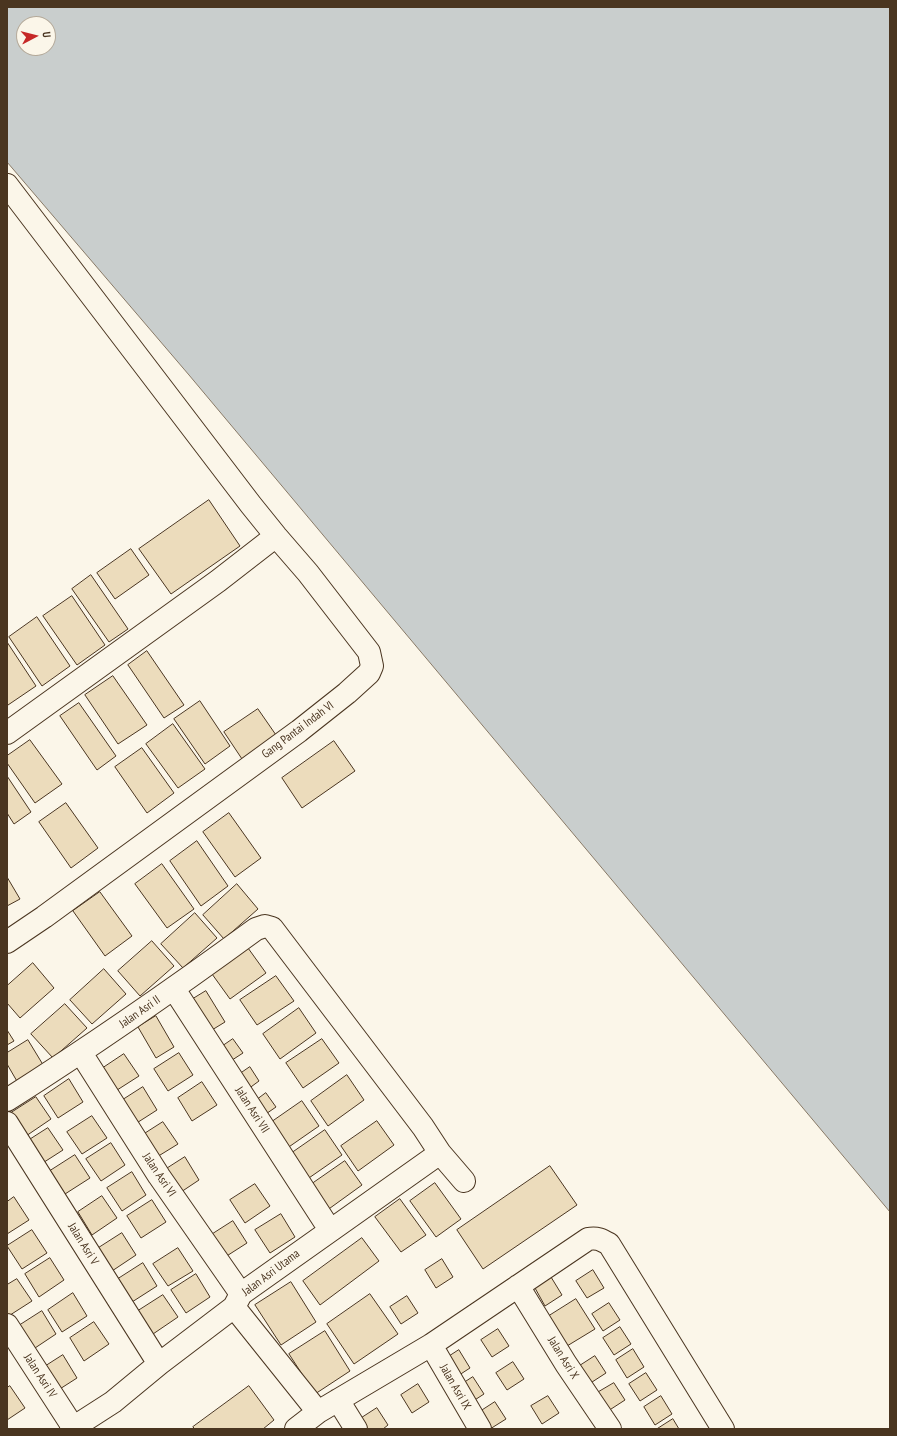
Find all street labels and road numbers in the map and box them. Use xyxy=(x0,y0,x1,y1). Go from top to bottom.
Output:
street label: Gang Pantai Indah VI xyxy=(259,698,337,762)
street label: Jalan Asri II xyxy=(117,993,163,1031)
street label: Jalan Asri VII xyxy=(232,1084,272,1136)
street label: Jalan Asri VI xyxy=(139,1150,179,1200)
street label: Jalan Asri V xyxy=(64,1220,102,1268)
street label: Jalan Asri Utama xyxy=(239,1247,303,1299)
street label: Jalan Asri X xyxy=(544,1334,582,1382)
street label: Jalan Asri IV xyxy=(20,1351,60,1401)
street label: Jalan Asri IX xyxy=(436,1362,474,1412)

